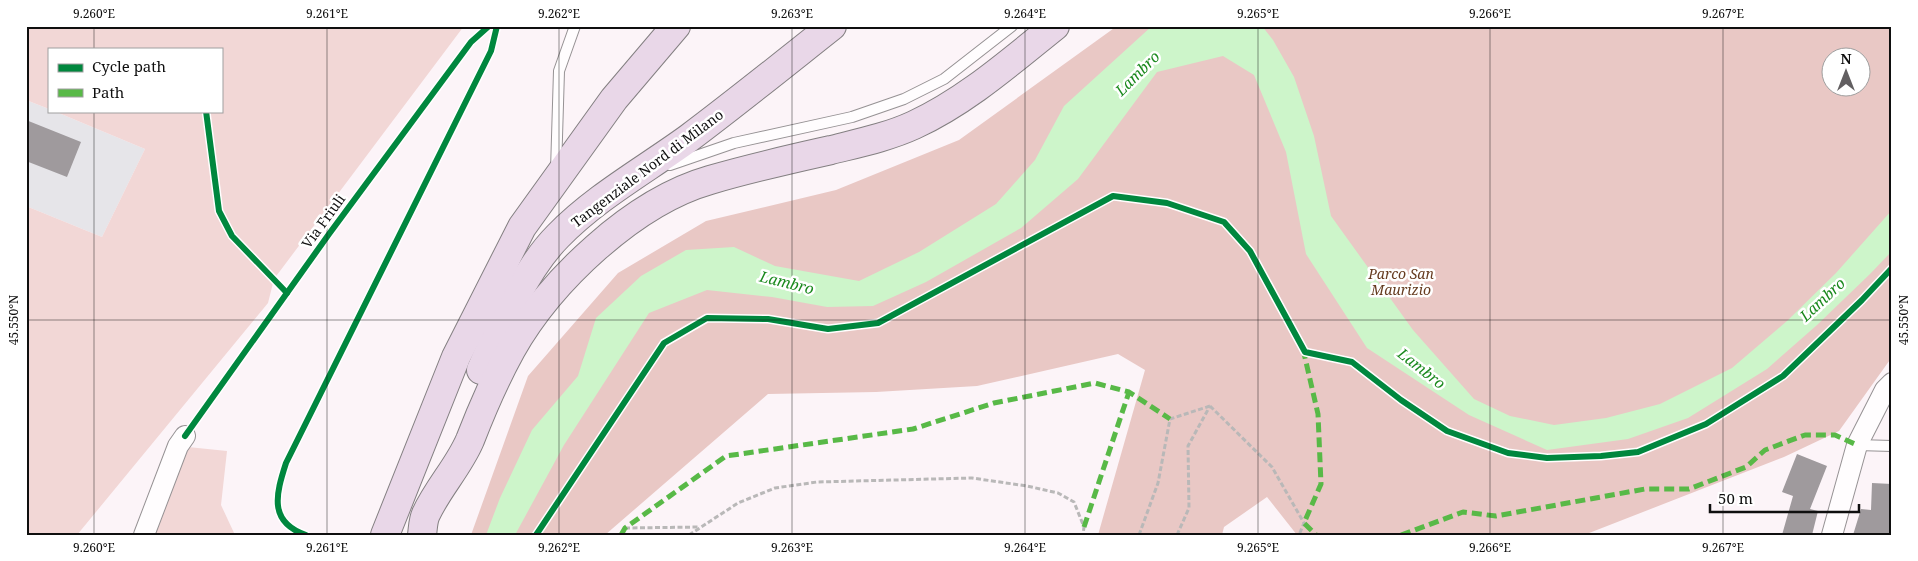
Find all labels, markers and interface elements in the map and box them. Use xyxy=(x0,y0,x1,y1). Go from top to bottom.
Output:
text: 9.260°E xyxy=(73,5,115,22)
text: 9.261°E xyxy=(306,5,348,22)
text: 9.262°E xyxy=(538,5,580,22)
text: 9.263°E xyxy=(771,5,813,22)
text: 9.264°E xyxy=(1004,5,1046,22)
text: 9.265°E xyxy=(1237,5,1279,22)
text: 9.266°E xyxy=(1469,5,1511,22)
text: 9.267°E xyxy=(1702,5,1744,22)
water label: Lambro xyxy=(1110,46,1164,100)
legend xyxy=(48,48,222,112)
north arrow xyxy=(1820,48,1870,98)
text: N xyxy=(1840,49,1852,68)
text: Cycle path xyxy=(92,56,167,76)
text: Path xyxy=(92,82,125,102)
street label: Tangenziale Nord di Milano xyxy=(567,105,727,231)
street label: Via Friuli xyxy=(297,190,349,252)
park label: Parco San Maurizio xyxy=(1367,264,1434,299)
water label: Lambro xyxy=(757,265,816,298)
water label: Lambro xyxy=(1794,273,1849,326)
text: 45.550°N xyxy=(5,295,22,345)
text: 45.550°N xyxy=(1895,295,1912,345)
water label: Lambro xyxy=(1393,343,1450,393)
scale bar xyxy=(1710,481,1859,513)
text: 50 m xyxy=(1718,488,1753,508)
text: 9.260°E xyxy=(73,539,115,556)
text: 9.261°E xyxy=(306,539,348,556)
text: 9.262°E xyxy=(538,539,580,556)
text: 9.263°E xyxy=(771,539,813,556)
text: 9.264°E xyxy=(1004,539,1046,556)
text: 9.265°E xyxy=(1237,539,1279,556)
text: 9.266°E xyxy=(1469,539,1511,556)
text: 9.267°E xyxy=(1702,539,1744,556)

